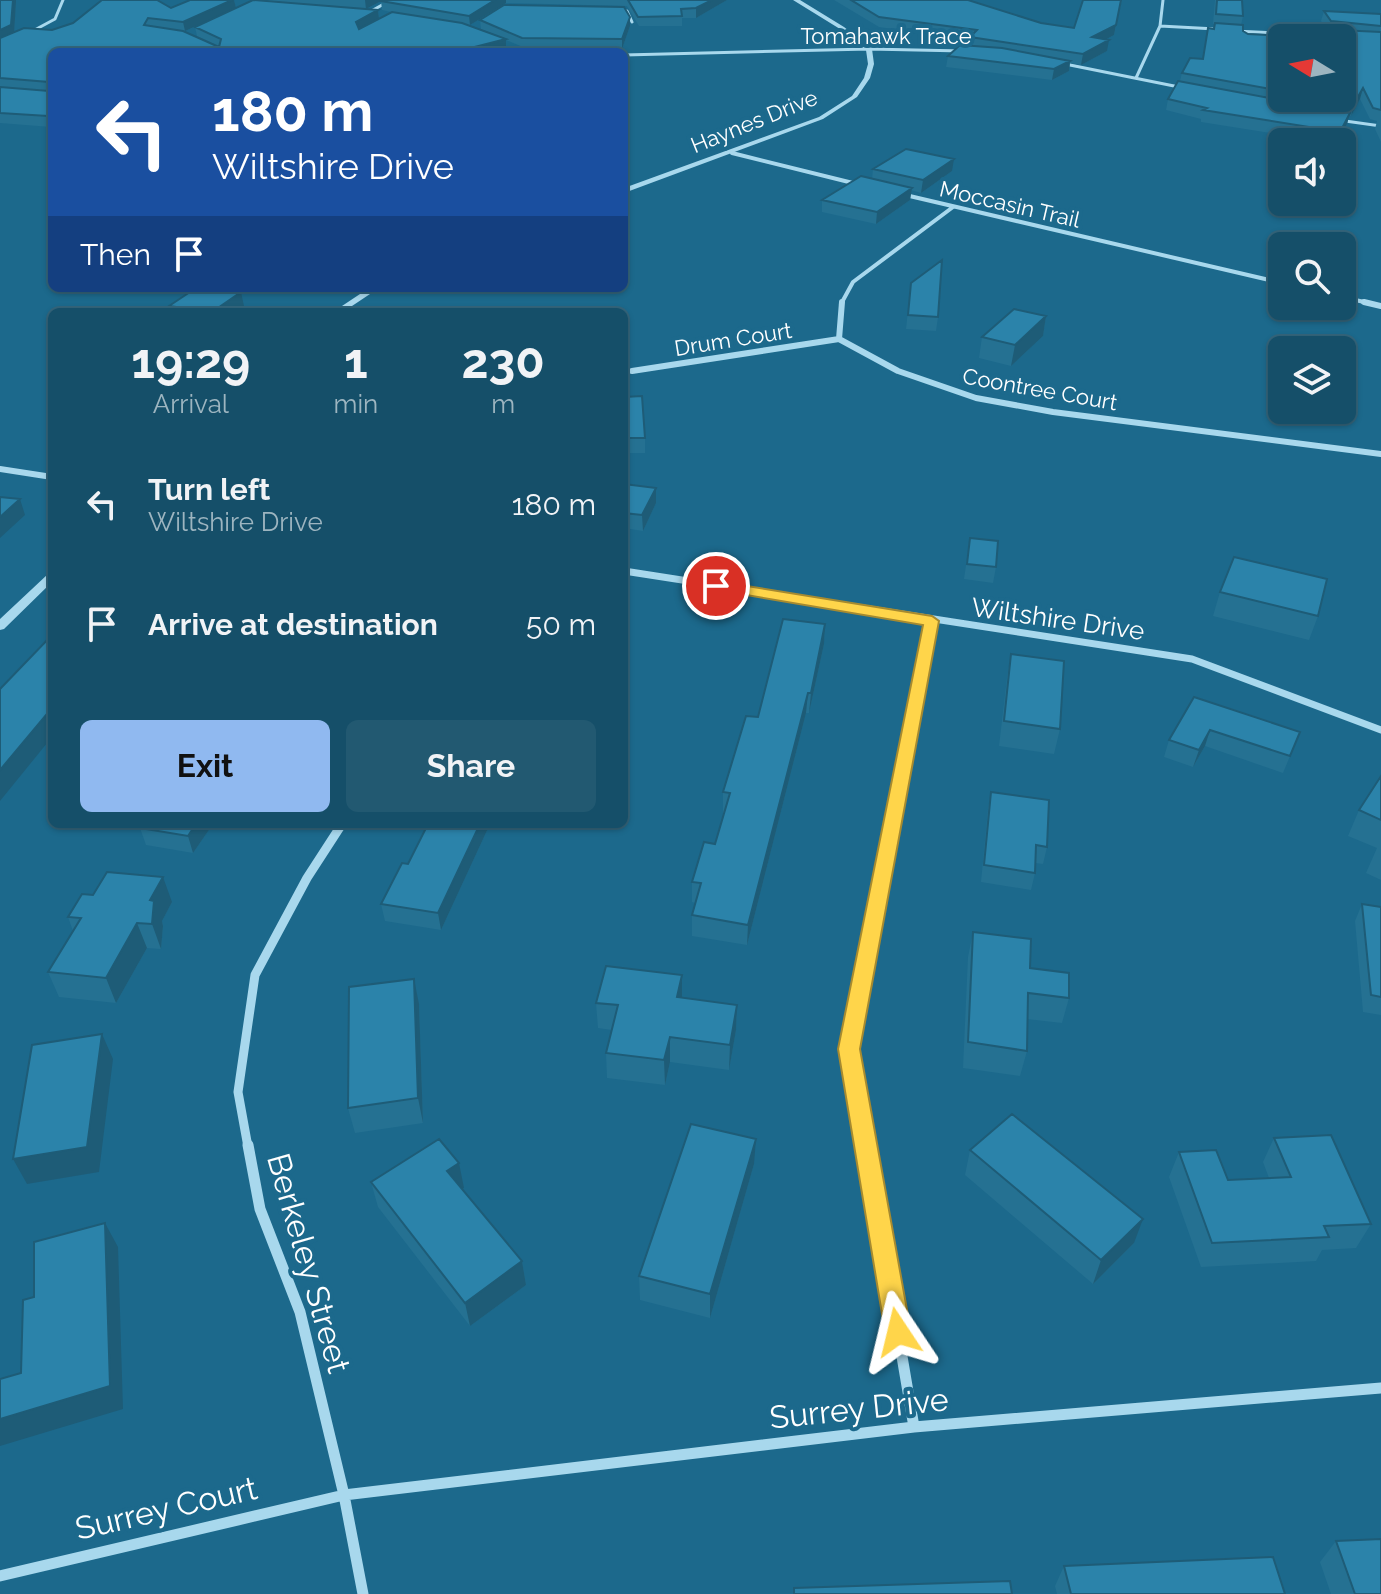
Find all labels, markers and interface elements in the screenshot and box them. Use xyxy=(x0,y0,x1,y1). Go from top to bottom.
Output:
street label: Tomahawk Trace xyxy=(800,23,972,49)
north arrow xyxy=(1268,24,1356,112)
map controls xyxy=(1268,24,1356,424)
text: 180 m xyxy=(212,78,373,144)
icon: left xyxy=(80,80,184,184)
street label: Haynes Drive xyxy=(687,84,821,158)
button: sound xyxy=(1268,128,1356,216)
text: Wiltshire Drive xyxy=(212,145,454,187)
street label: Moccasin Trail xyxy=(937,175,1083,233)
icon: arrive xyxy=(167,232,211,276)
button: search xyxy=(1268,232,1356,320)
text: Then xyxy=(80,237,151,272)
street label: Drum Court xyxy=(672,317,794,361)
text: 19:29 xyxy=(131,333,250,389)
text: 1 xyxy=(344,333,368,389)
text: 230 xyxy=(461,333,545,389)
button: layers xyxy=(1268,336,1356,424)
street label: Coontree Court xyxy=(961,363,1120,415)
text: Arrival xyxy=(153,389,229,419)
text: min xyxy=(334,389,378,419)
text: m xyxy=(491,389,515,419)
text: Turn left xyxy=(148,472,270,507)
icon: left xyxy=(80,482,124,526)
text: 180 m xyxy=(512,487,596,522)
text: Wiltshire Drive xyxy=(148,507,323,537)
pin xyxy=(682,552,750,620)
icon: arrive xyxy=(694,564,738,608)
street label: Wiltshire Drive xyxy=(969,592,1147,646)
icon: arrive xyxy=(80,602,124,646)
text: Arrive at destination xyxy=(148,607,438,642)
text: 50 m xyxy=(526,607,596,642)
button: Exit xyxy=(80,720,330,812)
button: Share xyxy=(346,720,596,812)
street label: Berkeley Street xyxy=(260,1149,358,1377)
position arrow xyxy=(856,1290,940,1374)
street label: Surrey Drive xyxy=(768,1380,950,1436)
street label: Surrey Court xyxy=(72,1469,261,1547)

